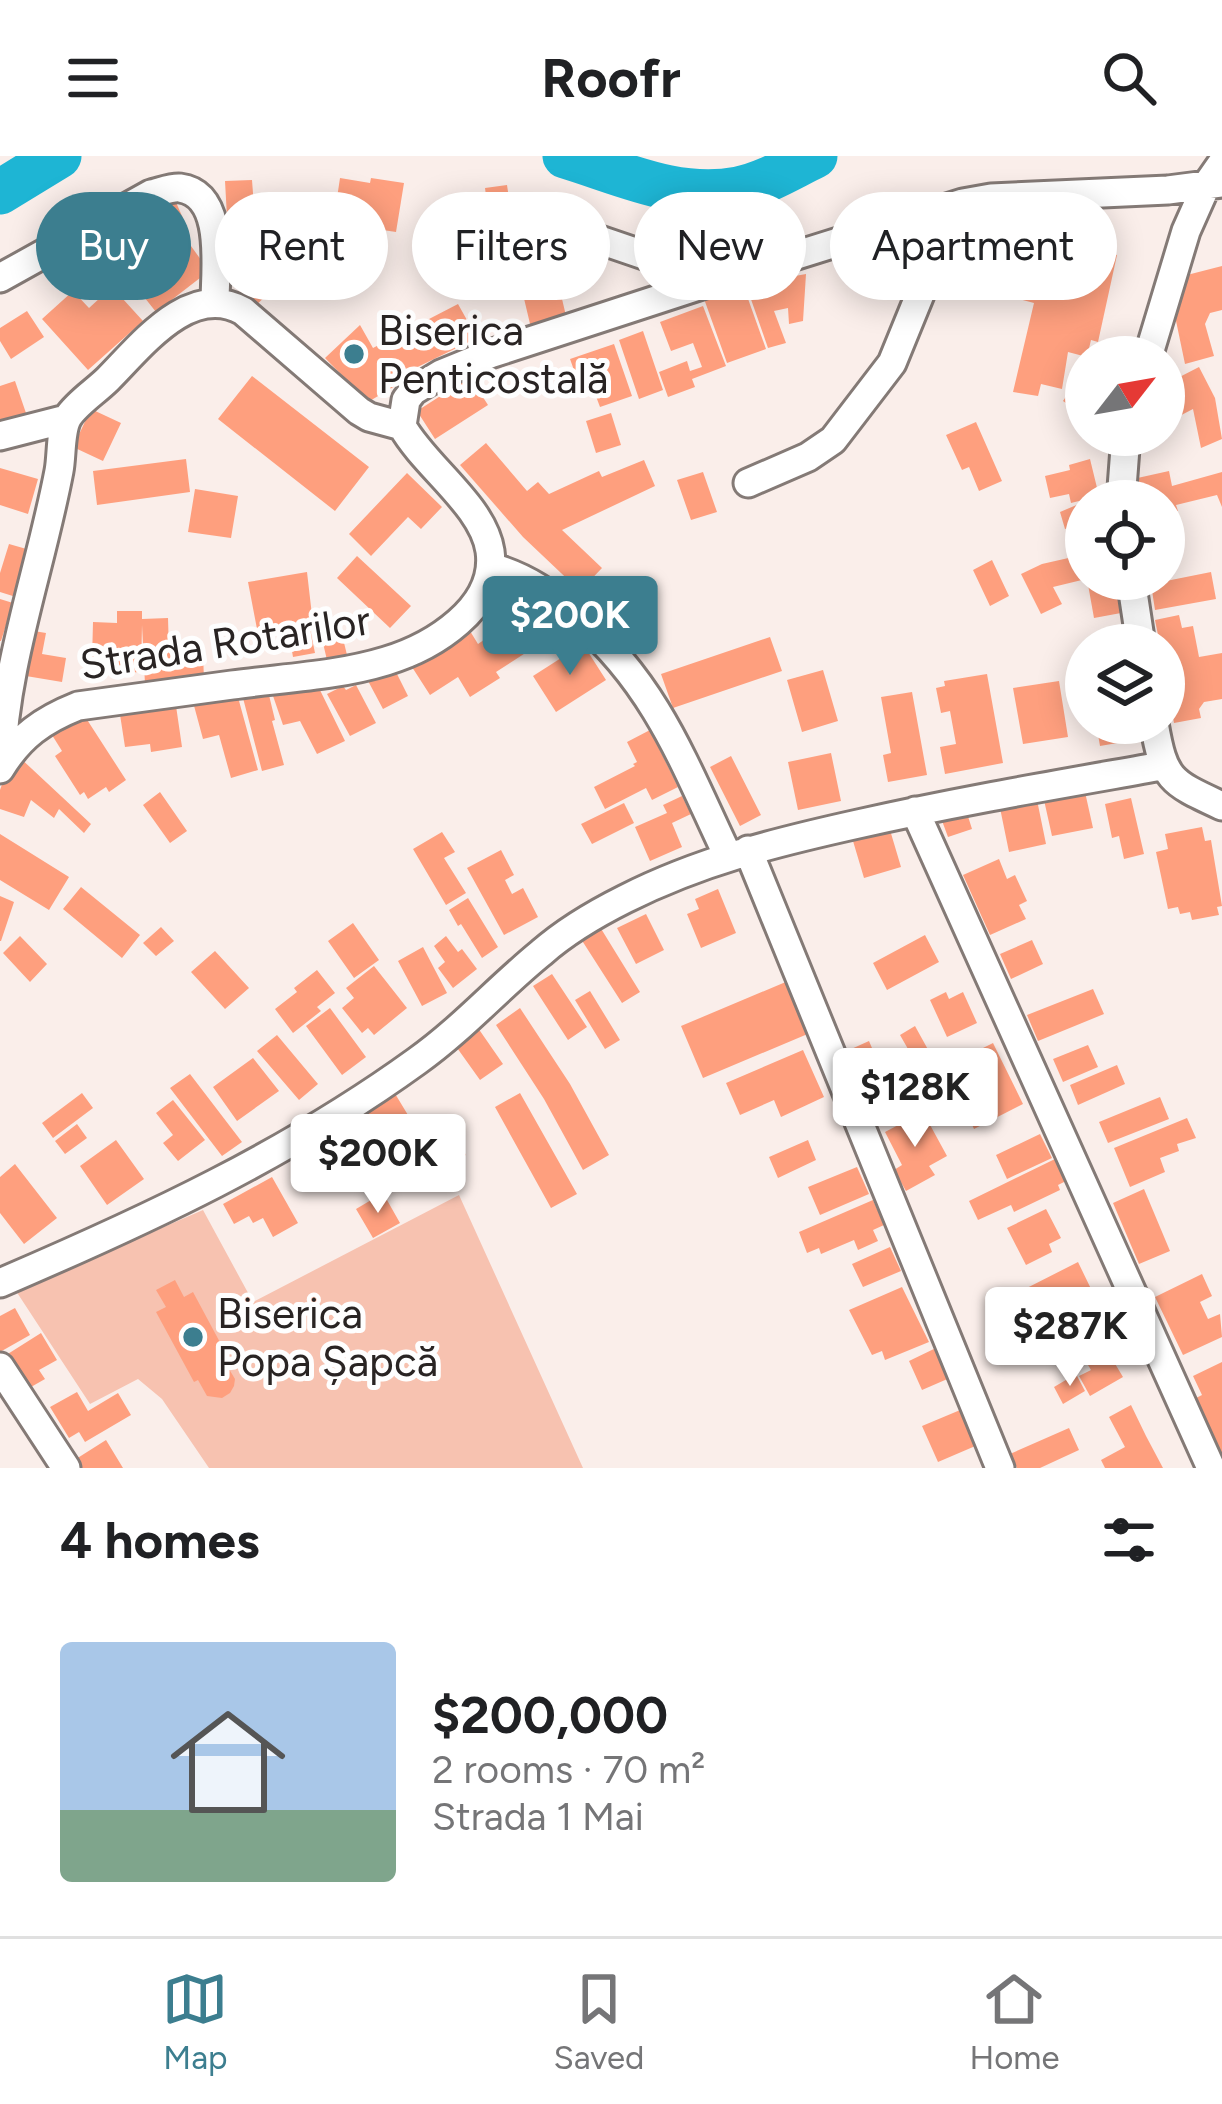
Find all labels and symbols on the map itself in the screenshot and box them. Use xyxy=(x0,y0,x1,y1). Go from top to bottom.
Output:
place label: Biserica Penticostală xyxy=(378,305,608,404)
north arrow xyxy=(1065,336,1185,456)
marker: Biserica Penticostală xyxy=(341,341,367,367)
pin: $200K xyxy=(486,576,654,678)
street label: Strada Rotarilor xyxy=(76,594,374,691)
pin: $128K xyxy=(831,1048,999,1150)
pin: $200K xyxy=(294,1114,462,1216)
pin: $287K xyxy=(986,1287,1154,1389)
place label: Biserica Popa Șapcă xyxy=(217,1288,438,1387)
marker: Biserica Popa Șapcă xyxy=(180,1324,206,1350)

